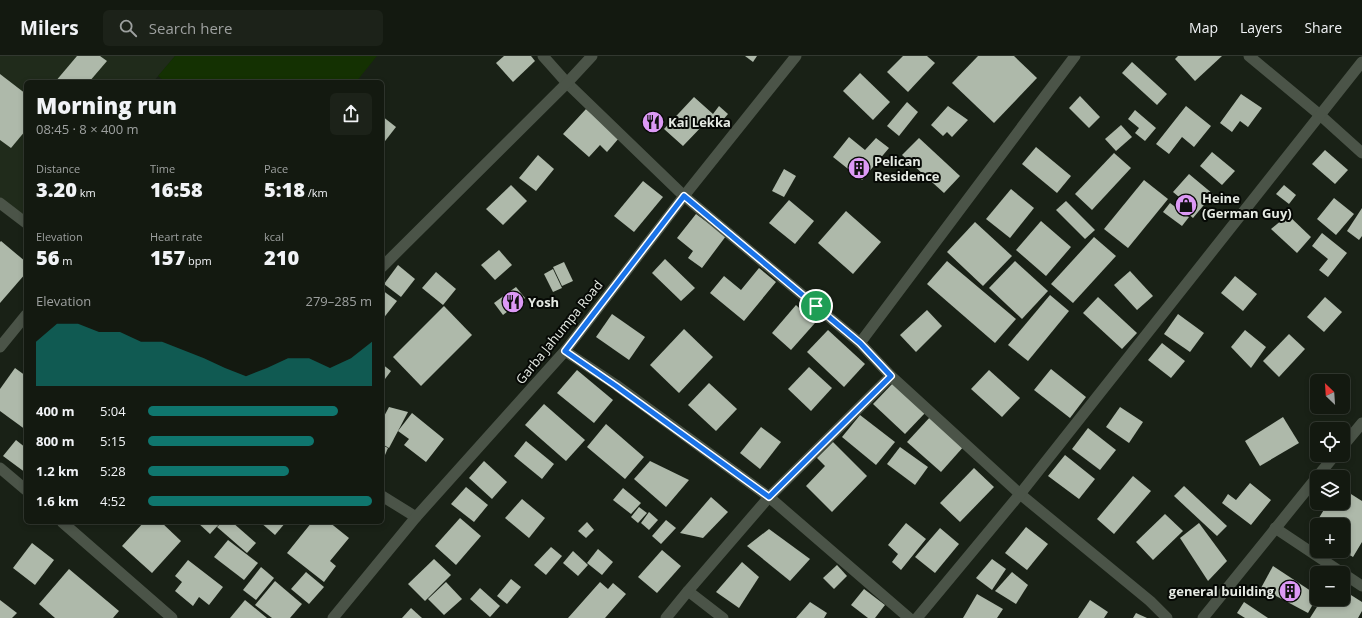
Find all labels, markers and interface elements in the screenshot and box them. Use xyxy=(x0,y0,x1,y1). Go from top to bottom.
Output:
search box xyxy=(103,10,383,46)
text: Milers xyxy=(20,15,79,41)
icon: search xyxy=(117,17,139,39)
text: Search here xyxy=(149,18,232,38)
text: Map xyxy=(1189,18,1218,37)
text: Layers xyxy=(1240,18,1282,37)
text: Share xyxy=(1304,18,1342,37)
text: Morning run xyxy=(36,90,177,120)
button: share xyxy=(330,93,372,135)
restaurant icon: Kai Lekka xyxy=(640,109,666,135)
place label: Kai Lekka xyxy=(668,113,731,131)
text: 08:45 · 8 × 400 m xyxy=(36,120,139,138)
place label: Pelican Residence xyxy=(874,152,940,185)
building icon: Pelican Residence xyxy=(846,155,872,181)
text: Distance xyxy=(36,161,80,176)
text: Time xyxy=(150,161,175,176)
text: Pace xyxy=(264,161,288,176)
text: 3.20 xyxy=(36,176,77,203)
text: 16:58 xyxy=(150,176,203,203)
text: 5:18 xyxy=(264,176,305,203)
text: km xyxy=(77,185,96,200)
text: /km xyxy=(305,185,328,200)
place label: Heine (German Guy) xyxy=(1202,189,1292,222)
shop icon: Heine (German Guy) xyxy=(1173,192,1199,218)
text: Elevation xyxy=(36,229,83,244)
text: Heart rate xyxy=(150,229,202,244)
text: kcal xyxy=(264,229,284,244)
text: 56 xyxy=(36,244,59,271)
text: 157 xyxy=(150,244,185,271)
text: 210 xyxy=(264,244,299,271)
text: m xyxy=(59,253,72,268)
text: bpm xyxy=(185,253,212,268)
street label: Garba Jahumpa Road xyxy=(511,276,607,388)
restaurant icon: Yosh xyxy=(500,289,526,315)
pin xyxy=(799,289,833,323)
text: Elevation xyxy=(36,292,91,310)
text: 279–285 m xyxy=(305,292,372,310)
place label: Yosh xyxy=(528,293,559,311)
icon: arrive xyxy=(805,295,827,317)
north arrow xyxy=(1310,374,1350,414)
map controls xyxy=(1310,374,1350,606)
text: 400 m xyxy=(36,402,74,420)
text: 5:04 xyxy=(100,402,126,420)
button: locate xyxy=(1310,422,1350,462)
text: 800 m xyxy=(36,432,74,450)
text: 5:15 xyxy=(100,432,126,450)
text: 1.2 km xyxy=(36,462,79,480)
text: 5:28 xyxy=(100,462,126,480)
button: layers xyxy=(1310,470,1350,510)
text: 1.6 km xyxy=(36,492,79,510)
text: 4:52 xyxy=(100,492,126,510)
button: + xyxy=(1310,518,1350,558)
button: − xyxy=(1310,566,1350,606)
building icon: general building xyxy=(1277,578,1303,604)
place label: general building xyxy=(1169,582,1275,600)

